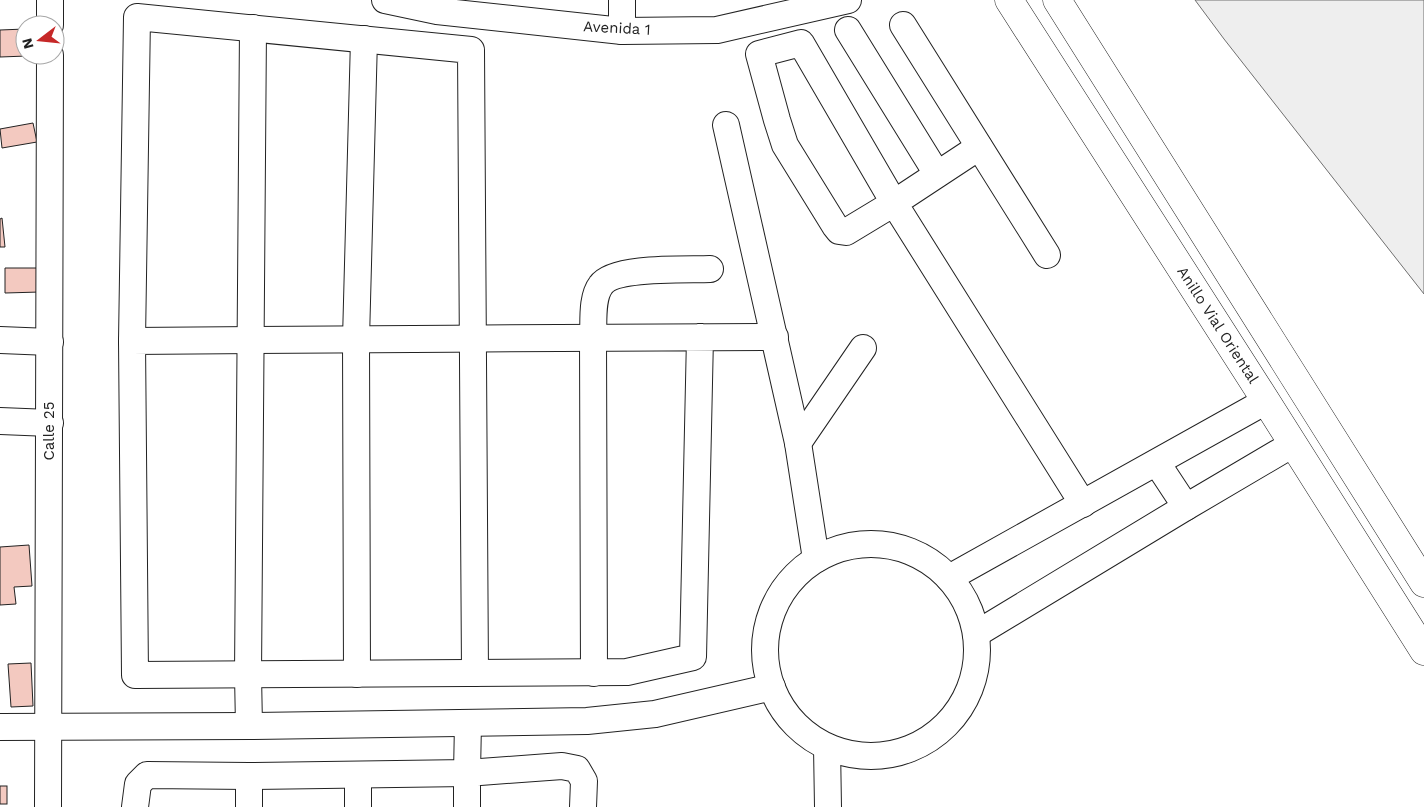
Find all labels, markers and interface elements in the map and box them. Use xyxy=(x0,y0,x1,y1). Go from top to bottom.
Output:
north arrow xyxy=(15,15,65,65)
street label: Avenida 1 xyxy=(583,17,651,39)
text: N xyxy=(18,36,37,51)
street label: Anillo Vial Oriental xyxy=(1173,263,1263,387)
street label: Calle 25 xyxy=(40,401,58,461)

